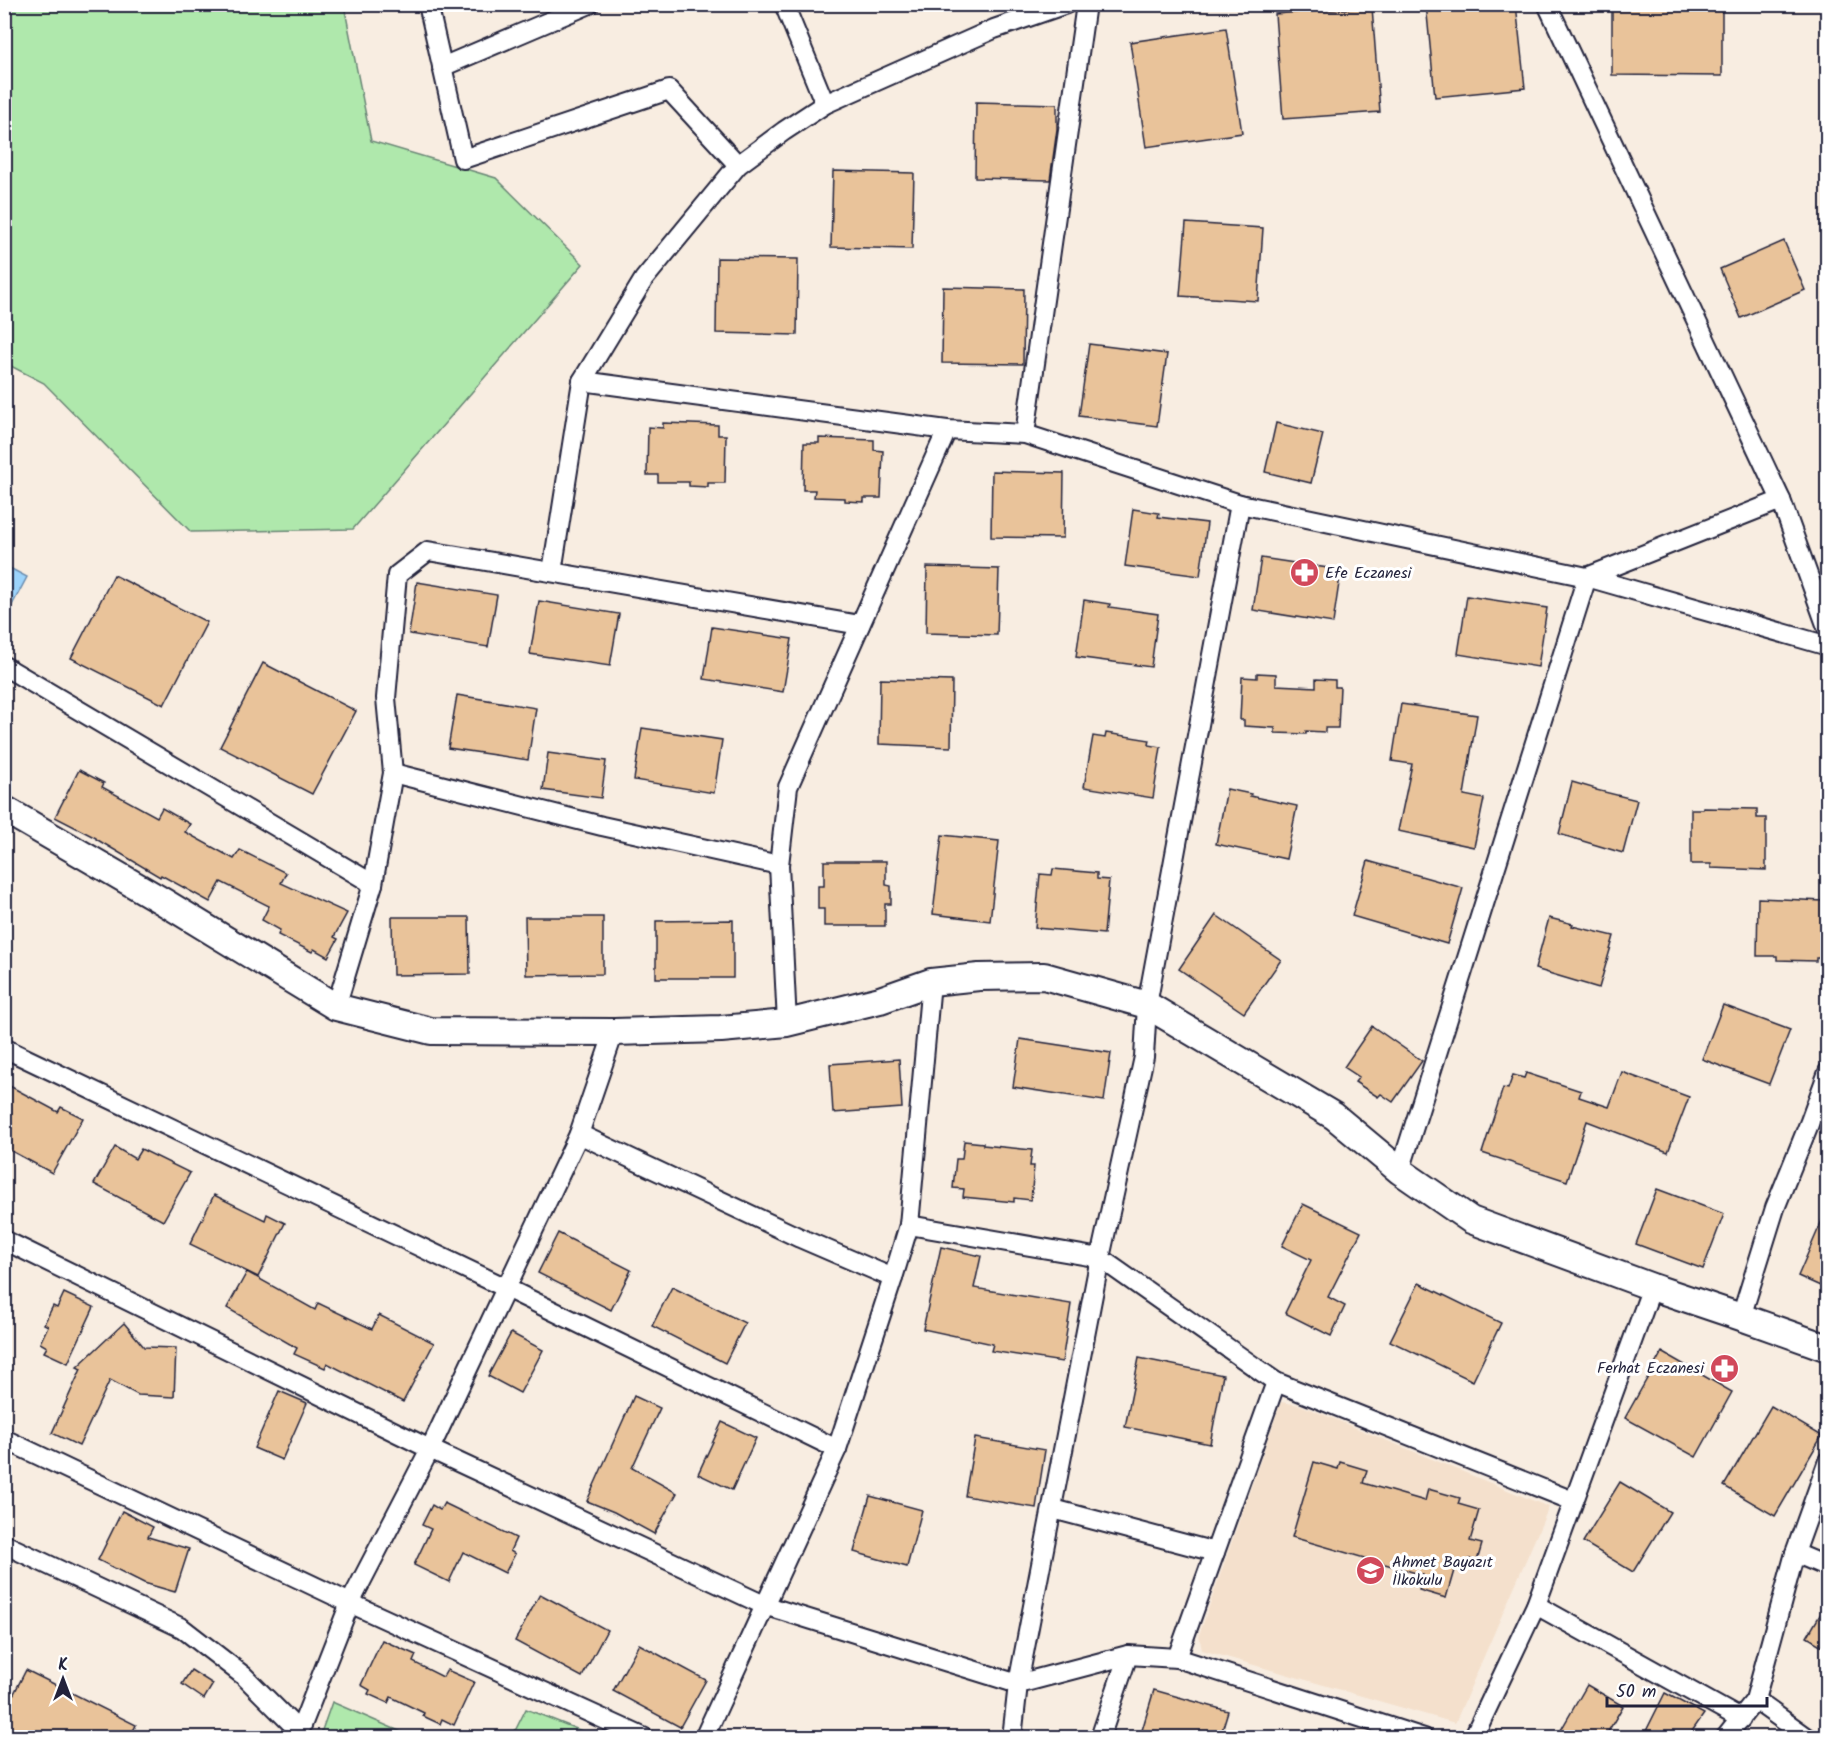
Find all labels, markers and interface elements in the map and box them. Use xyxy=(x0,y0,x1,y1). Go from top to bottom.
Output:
pharmacy icon: Efe Eczanesi xyxy=(1288,557,1320,589)
place label: Efe Eczanesi xyxy=(1325,561,1413,586)
pharmacy icon: Ferhat Eczanesi xyxy=(1709,1352,1741,1384)
place label: Ferhat Eczanesi xyxy=(1597,1356,1705,1381)
place label: Ahmet Bayazıt İlkokulu xyxy=(1392,1550,1494,1593)
school or university icon: Ahmet Bayazıt İlkokulu xyxy=(1355,1555,1387,1587)
north arrow xyxy=(33,1649,93,1709)
text: K xyxy=(58,1653,68,1678)
scale bar xyxy=(1607,1670,1768,1708)
text: 50 m xyxy=(1616,1678,1656,1707)

